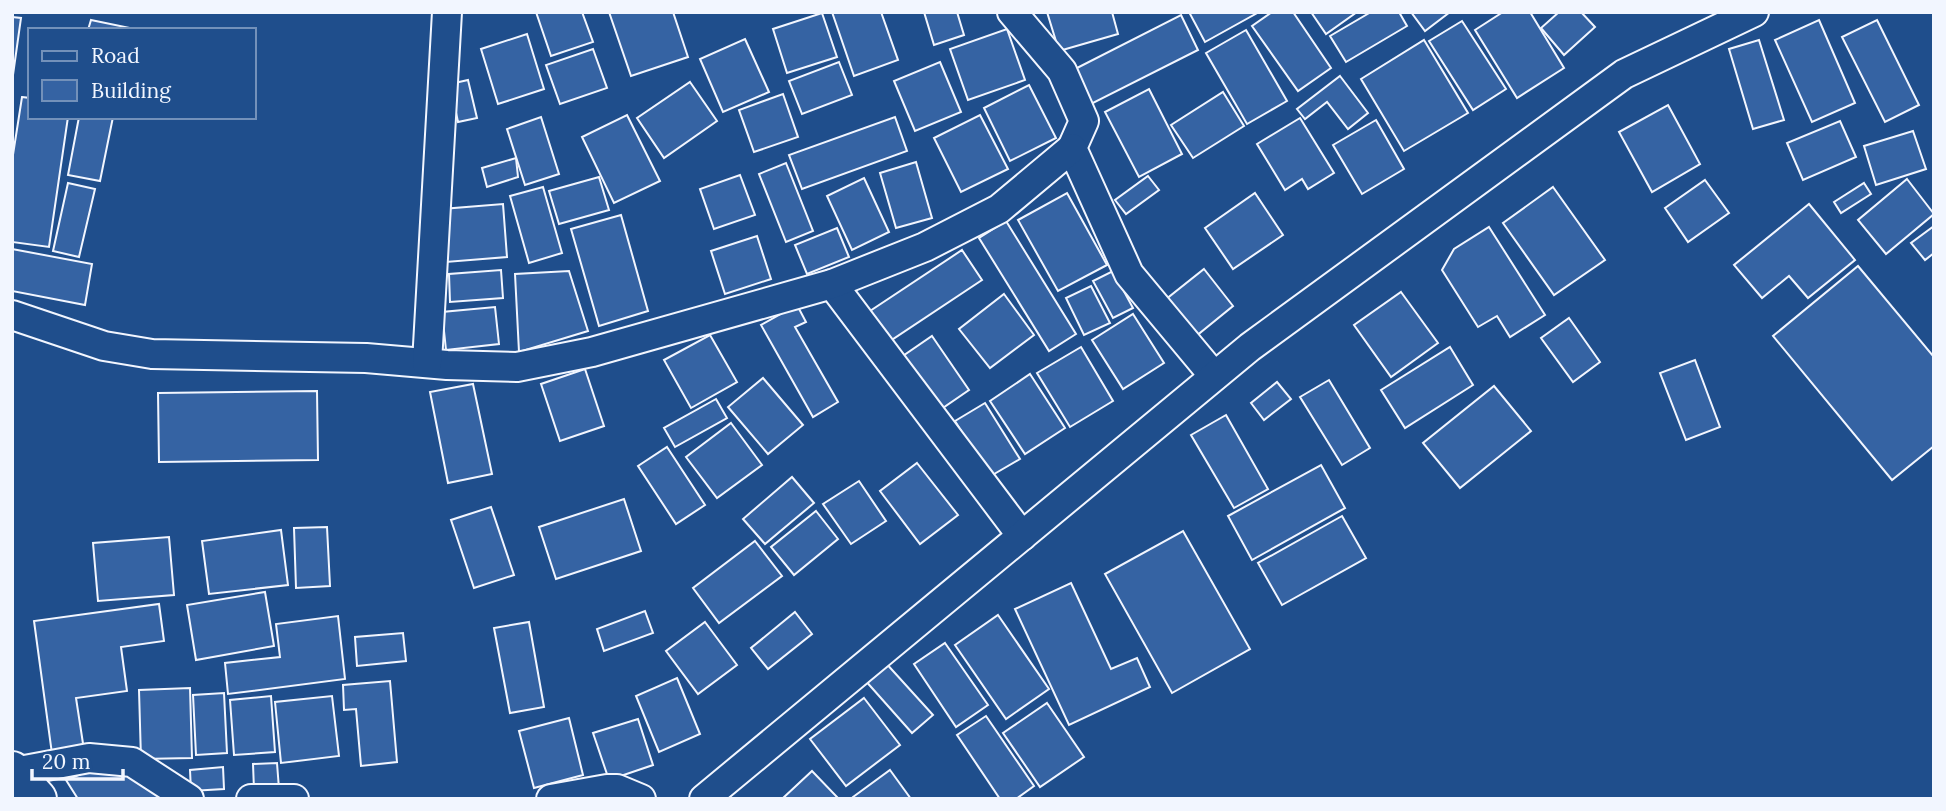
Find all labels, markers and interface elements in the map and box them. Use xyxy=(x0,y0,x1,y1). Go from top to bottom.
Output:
legend xyxy=(28,28,256,119)
text: Road xyxy=(91,42,140,69)
text: Building xyxy=(91,77,171,104)
scale bar xyxy=(32,738,122,782)
text: 20 m xyxy=(42,748,91,775)

